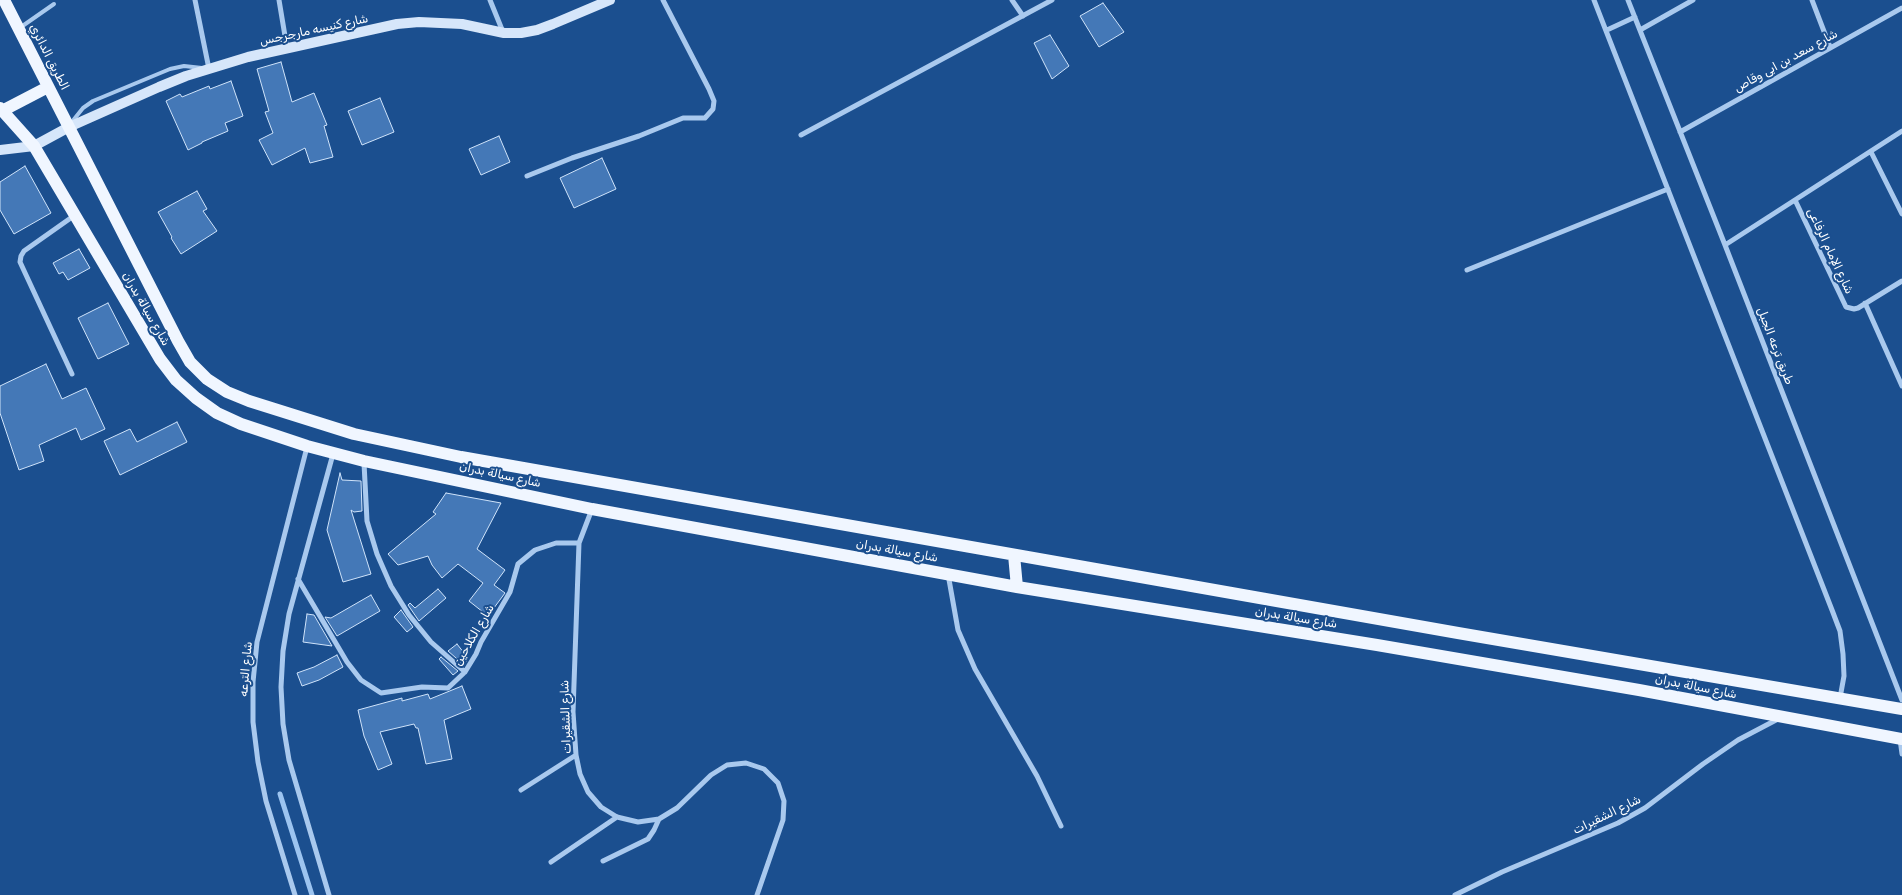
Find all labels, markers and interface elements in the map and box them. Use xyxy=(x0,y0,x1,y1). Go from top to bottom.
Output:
street label: شارع كنيسه مارجرجس xyxy=(258,11,370,49)
street label: الطريق الدائري xyxy=(26,21,72,93)
street label: شارع سعد بن ابى وقاص xyxy=(1732,27,1840,95)
street label: شارع الإمام الرفاعى xyxy=(1804,206,1856,296)
street label: شارع سيالة بدران xyxy=(119,269,173,349)
street label: طريق ترعه الجبل xyxy=(1754,305,1796,387)
street label: شارع سيالة بدران xyxy=(458,459,542,491)
street label: شارع سيالة بدران xyxy=(855,537,939,565)
street label: شارع الكلاحين xyxy=(451,602,497,668)
street label: شارع سيالة بدران xyxy=(1254,604,1338,632)
street label: شارع الترعه xyxy=(236,641,256,697)
street label: شارع سيالة بدران xyxy=(1654,672,1738,702)
street label: شارع الشقيرات xyxy=(558,680,574,754)
street label: شارع الشقيرات xyxy=(1571,792,1643,838)

